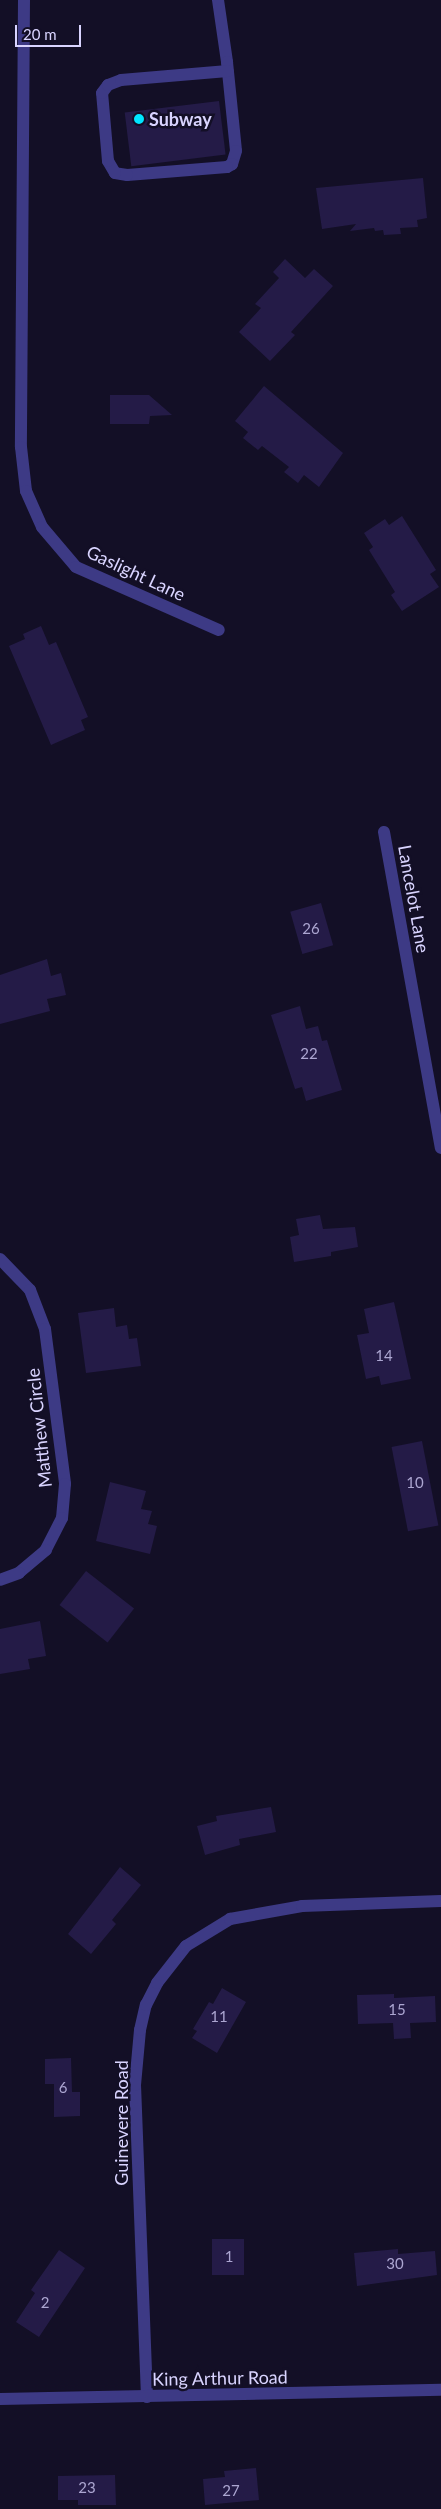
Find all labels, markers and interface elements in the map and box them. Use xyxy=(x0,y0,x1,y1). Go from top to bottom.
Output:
scale bar xyxy=(18,15,84,47)
text: 20 m xyxy=(23,25,57,43)
place label: Subway xyxy=(149,108,212,130)
marker: Subway xyxy=(133,113,145,125)
street label: Gaslight Lane xyxy=(83,541,189,605)
street label: Lancelot Lane xyxy=(394,843,434,955)
house number: 26 xyxy=(302,920,320,938)
house number: 22 xyxy=(300,1045,318,1063)
house number: 14 xyxy=(375,1347,393,1365)
street label: Matthew Circle xyxy=(22,1367,56,1489)
house number: 10 xyxy=(406,1474,424,1492)
house number: 15 xyxy=(388,2001,406,2019)
house number: 11 xyxy=(210,2008,228,2026)
street label: Guinevere Road xyxy=(110,2060,132,2186)
house number: 6 xyxy=(59,2079,67,2097)
house number: 1 xyxy=(225,2248,233,2266)
house number: 30 xyxy=(386,2255,404,2273)
house number: 2 xyxy=(41,2294,49,2312)
street label: King Arthur Road xyxy=(152,2366,288,2390)
house number: 23 xyxy=(78,2479,96,2497)
house number: 27 xyxy=(222,2482,240,2500)

